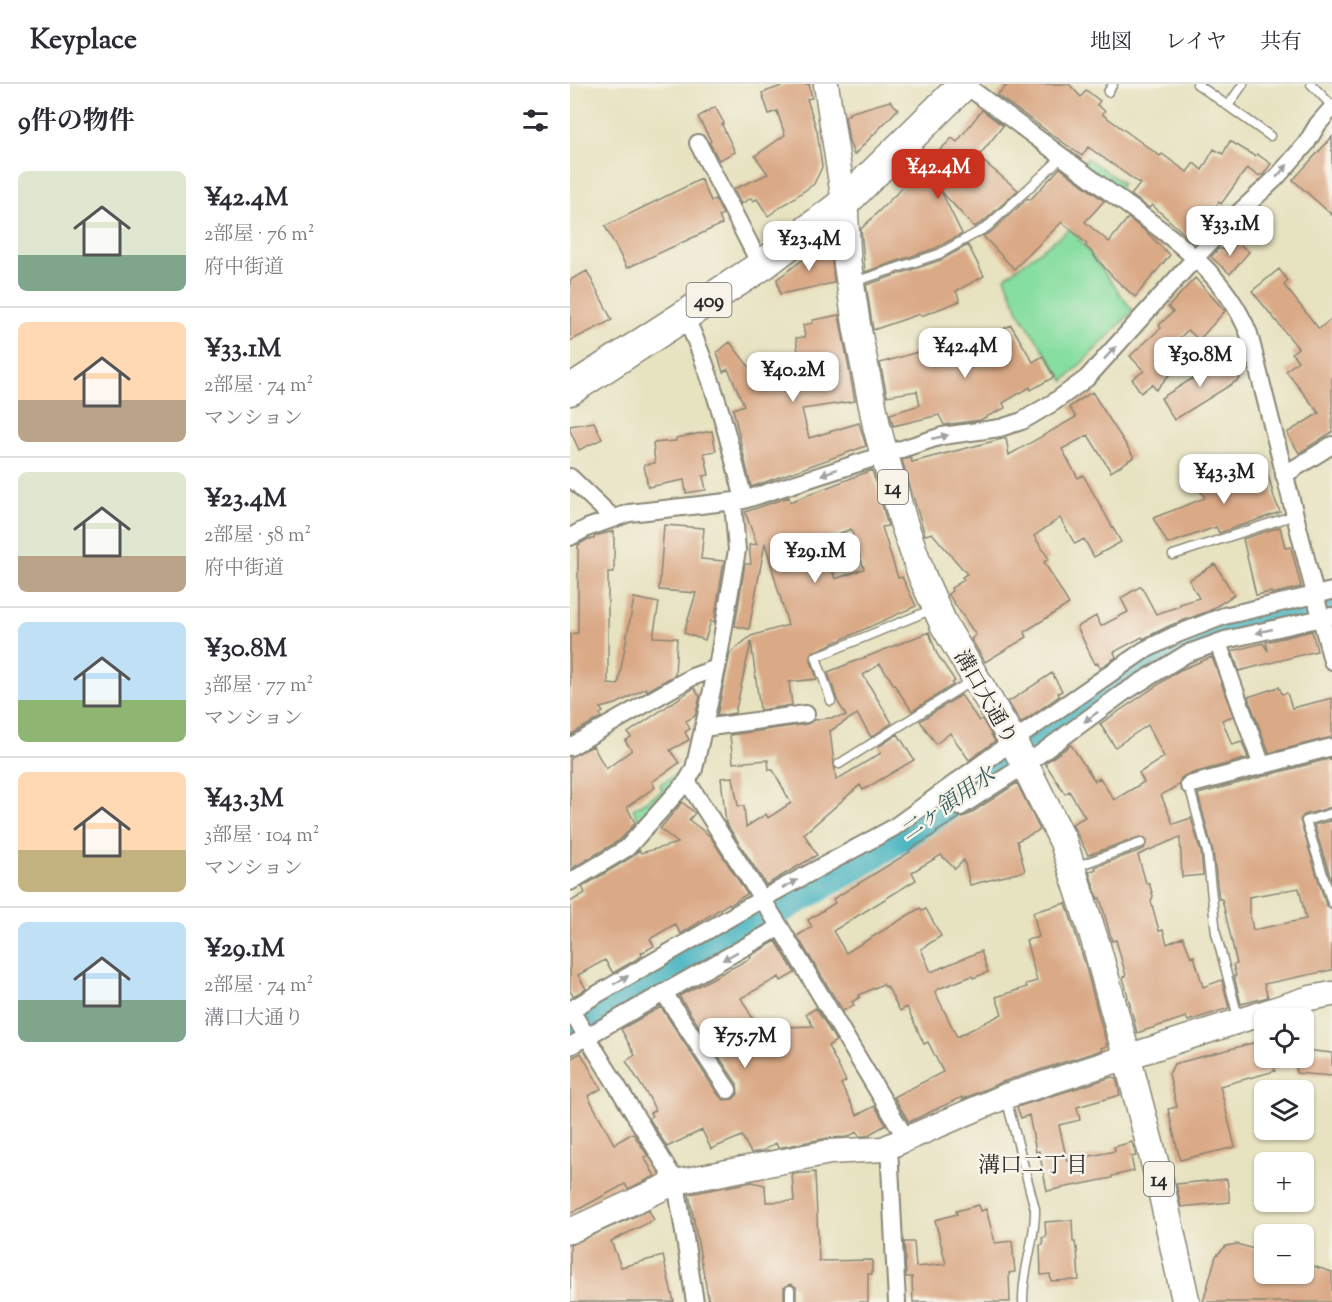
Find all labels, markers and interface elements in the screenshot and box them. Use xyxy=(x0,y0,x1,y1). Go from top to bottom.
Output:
text: Keyplace xyxy=(30,21,137,61)
text: 地図 xyxy=(1090,28,1132,58)
text: レイヤ xyxy=(1165,28,1227,58)
text: 共有 xyxy=(1260,28,1302,58)
text: 9件の物件 xyxy=(18,104,135,141)
icon: filters xyxy=(519,104,552,137)
pin: ¥42.4M xyxy=(889,149,987,200)
text: ¥42.4M xyxy=(906,154,970,183)
one-way arrow xyxy=(1275,164,1289,179)
text: ¥42.4M xyxy=(204,180,288,217)
icon: home xyxy=(66,195,138,267)
pin: ¥33.1M xyxy=(1181,206,1279,257)
text: ¥33.1M xyxy=(1200,211,1260,240)
text: 2部屋 · 76 m² xyxy=(204,221,314,250)
pin: ¥23.4M xyxy=(760,221,858,272)
text: ¥23.4M xyxy=(777,226,841,255)
text: 府中街道 xyxy=(204,254,284,283)
road number: 409 xyxy=(686,283,732,317)
pin: ¥42.4M xyxy=(916,328,1014,379)
text: ¥33.1M xyxy=(204,331,281,368)
text: ¥42.4M xyxy=(933,333,997,362)
pin: ¥30.8M xyxy=(1151,337,1249,388)
text: ¥30.8M xyxy=(1168,342,1232,371)
icon: home xyxy=(66,346,138,418)
one-way arrow xyxy=(1103,346,1117,361)
pin: ¥40.2M xyxy=(744,352,842,403)
text: ¥40.2M xyxy=(761,357,825,386)
text: 2部屋 · 74 m² xyxy=(204,372,313,401)
text: マンション xyxy=(204,405,303,434)
one-way arrow xyxy=(931,432,950,442)
pin: ¥43.3M xyxy=(1175,454,1273,505)
text: ¥43.3M xyxy=(1193,459,1255,488)
one-way arrow xyxy=(820,468,838,477)
road number: 14 xyxy=(878,470,908,504)
text: ¥23.4M xyxy=(204,481,287,518)
icon: home xyxy=(66,496,138,568)
text: 2部屋 · 58 m² xyxy=(204,522,311,551)
pin: ¥29.1M xyxy=(766,533,864,584)
text: ¥29.1M xyxy=(784,538,846,567)
text: 府中街道 xyxy=(204,555,284,584)
one-way arrow xyxy=(1255,627,1273,637)
text: ¥30.8M xyxy=(204,631,287,668)
street label: 溝口大通り xyxy=(945,645,1024,751)
icon: home xyxy=(66,646,138,718)
text: 3部屋 · 77 m² xyxy=(204,672,313,701)
text: マンション xyxy=(204,705,303,734)
one-way arrow xyxy=(1084,711,1100,723)
water label: 二ヶ領用水 xyxy=(894,760,1005,850)
text: ¥43.3M xyxy=(204,781,284,818)
icon: home xyxy=(66,796,138,868)
text: 3部屋 · 104 m² xyxy=(204,822,319,851)
text: マンション xyxy=(204,855,303,884)
one-way arrow xyxy=(782,879,799,889)
text: ¥29.1M xyxy=(204,931,285,968)
icon: home xyxy=(66,946,138,1018)
one-way arrow xyxy=(721,950,738,960)
text: 2部屋 · 74 m² xyxy=(204,972,313,1001)
one-way arrow xyxy=(613,975,629,986)
text: 溝口大通り xyxy=(204,1005,304,1034)
map controls xyxy=(1254,1008,1314,1284)
button: locate xyxy=(1254,1008,1314,1068)
pin: ¥75.7M xyxy=(696,1018,794,1069)
text: ¥75.7M xyxy=(714,1023,776,1052)
button: layers xyxy=(1254,1080,1314,1140)
district label: 溝口二丁目 xyxy=(978,1151,1088,1183)
button: + xyxy=(1254,1152,1314,1212)
road number: 14 xyxy=(1144,1162,1174,1196)
button: − xyxy=(1254,1224,1314,1284)

